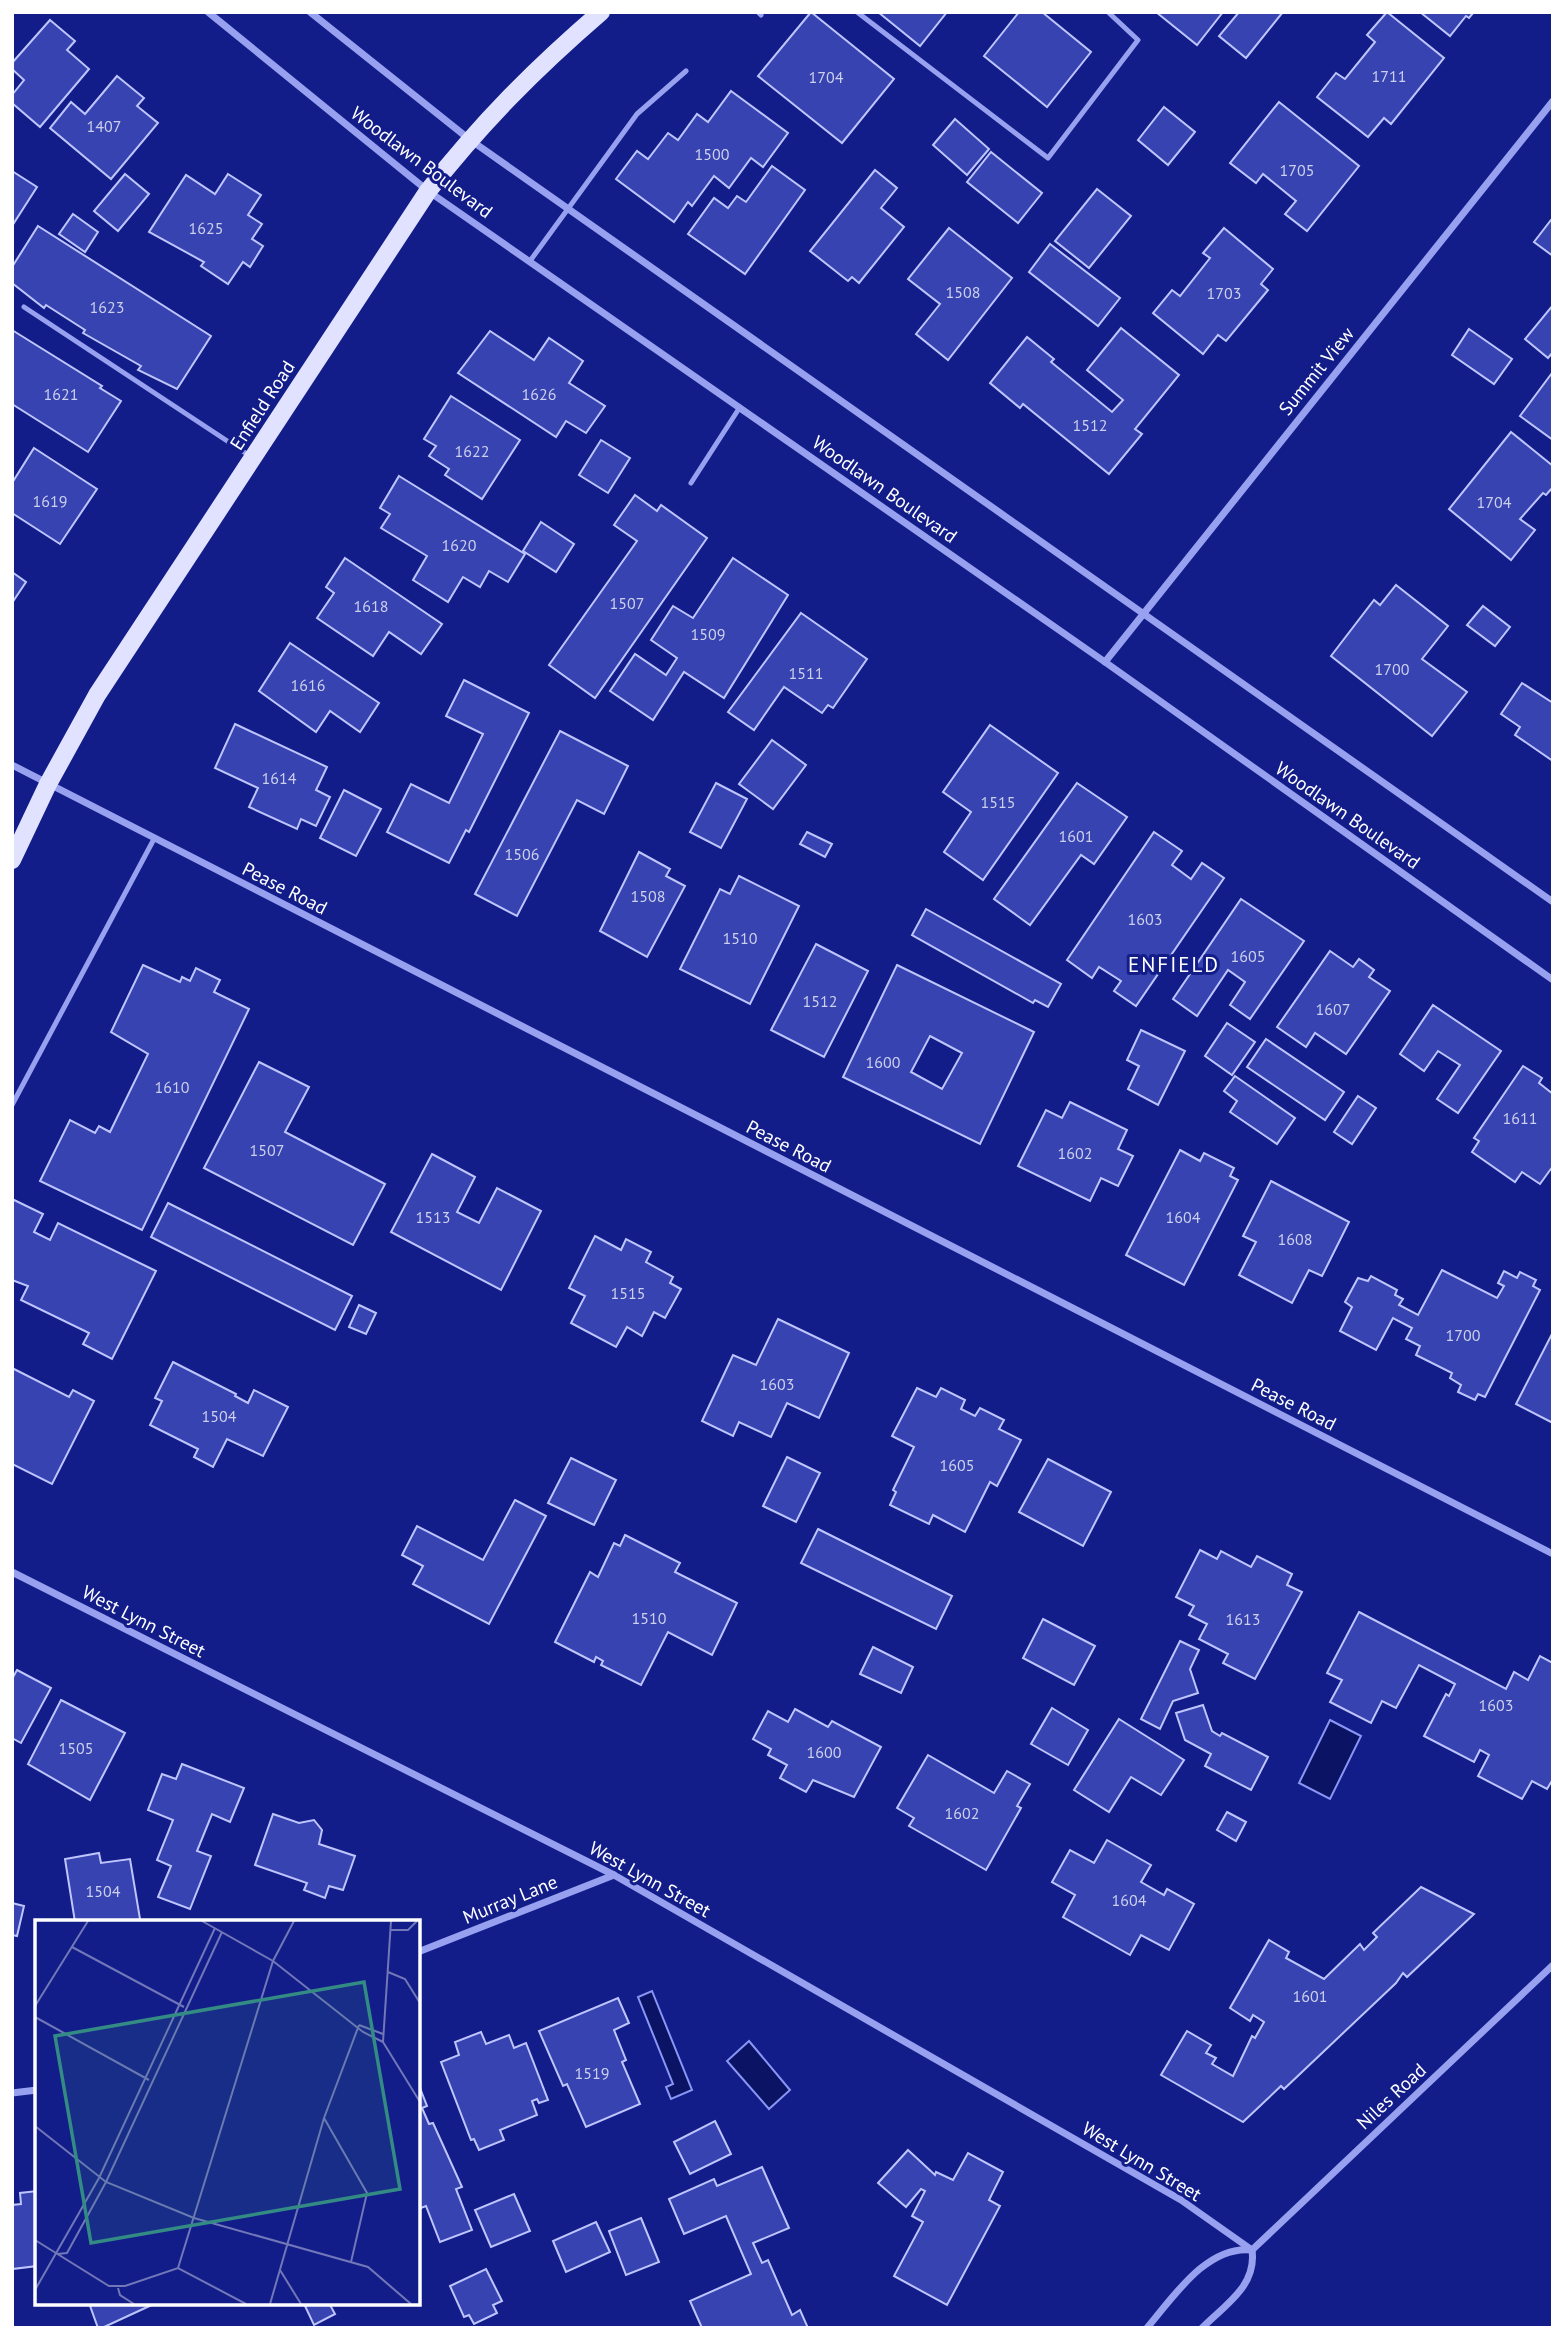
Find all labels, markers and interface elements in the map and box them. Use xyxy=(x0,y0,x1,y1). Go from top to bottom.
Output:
house number: 1711 xyxy=(1372,66,1406,86)
house number: 1704 xyxy=(809,67,844,87)
street label: Woodlawn Boulevard xyxy=(346,101,498,223)
house number: 1407 xyxy=(87,116,121,136)
house number: 1500 xyxy=(695,144,730,164)
house number: 1705 xyxy=(1280,160,1314,180)
house number: 1625 xyxy=(189,218,223,238)
house number: 1508 xyxy=(946,282,980,302)
house number: 1703 xyxy=(1207,283,1241,303)
house number: 1623 xyxy=(90,297,124,317)
street label: Summit View xyxy=(1273,322,1359,420)
street label: Enfield Road xyxy=(224,356,300,454)
house number: 1621 xyxy=(44,384,78,404)
house number: 1626 xyxy=(522,384,556,404)
house number: 1512 xyxy=(1073,415,1107,435)
street label: Woodlawn Boulevard xyxy=(808,430,962,548)
house number: 1622 xyxy=(455,441,489,461)
house number: 1619 xyxy=(33,491,67,511)
house number: 1704 xyxy=(1477,492,1512,512)
house number: 1620 xyxy=(442,535,477,555)
house number: 1507 xyxy=(610,593,644,613)
house number: 1618 xyxy=(354,596,388,616)
house number: 1509 xyxy=(691,624,725,644)
house number: 1700 xyxy=(1375,659,1410,679)
house number: 1511 xyxy=(789,663,823,683)
house number: 1616 xyxy=(291,675,325,695)
street label: Woodlawn Boulevard xyxy=(1271,756,1425,874)
house number: 1614 xyxy=(262,768,297,788)
house number: 1515 xyxy=(981,792,1015,812)
house number: 1601 xyxy=(1059,826,1093,846)
house number: 1506 xyxy=(505,844,539,864)
street label: Pease Road xyxy=(239,856,331,920)
house number: 1508 xyxy=(631,886,665,906)
house number: 1603 xyxy=(1128,909,1162,929)
house number: 1510 xyxy=(723,928,758,948)
house number: 1605 xyxy=(1231,946,1265,966)
district label: ENFIELD xyxy=(1128,951,1220,978)
house number: 1512 xyxy=(803,991,837,1011)
house number: 1607 xyxy=(1316,999,1350,1019)
house number: 1600 xyxy=(866,1052,901,1072)
house number: 1610 xyxy=(155,1077,190,1097)
house number: 1611 xyxy=(1503,1108,1537,1128)
street label: Pease Road xyxy=(743,1114,835,1178)
house number: 1507 xyxy=(250,1140,284,1160)
house number: 1602 xyxy=(1058,1143,1092,1163)
house number: 1513 xyxy=(416,1207,450,1227)
house number: 1604 xyxy=(1166,1207,1201,1227)
house number: 1608 xyxy=(1278,1229,1312,1249)
house number: 1515 xyxy=(611,1283,645,1303)
house number: 1700 xyxy=(1446,1325,1481,1345)
street label: Pease Road xyxy=(1248,1372,1340,1436)
house number: 1603 xyxy=(760,1374,794,1394)
house number: 1504 xyxy=(202,1406,237,1426)
house number: 1605 xyxy=(940,1455,974,1475)
street label: West Lynn Street xyxy=(78,1580,210,1663)
house number: 1510 xyxy=(632,1608,667,1628)
house number: 1613 xyxy=(1226,1609,1260,1629)
house number: 1603 xyxy=(1479,1695,1513,1715)
house number: 1505 xyxy=(59,1738,93,1758)
house number: 1600 xyxy=(807,1742,842,1762)
house number: 1602 xyxy=(945,1803,979,1823)
street label: West Lynn Street xyxy=(585,1836,715,1923)
street label: Murray Lane xyxy=(459,1869,561,1929)
house number: 1504 xyxy=(86,1881,121,1901)
house number: 1604 xyxy=(1112,1890,1147,1910)
inset map xyxy=(35,1920,420,2305)
house number: 1601 xyxy=(1293,1986,1327,2006)
street label: Niles Road xyxy=(1351,2058,1431,2134)
house number: 1519 xyxy=(575,2063,609,2083)
street label: West Lynn Street xyxy=(1078,2116,1207,2206)

